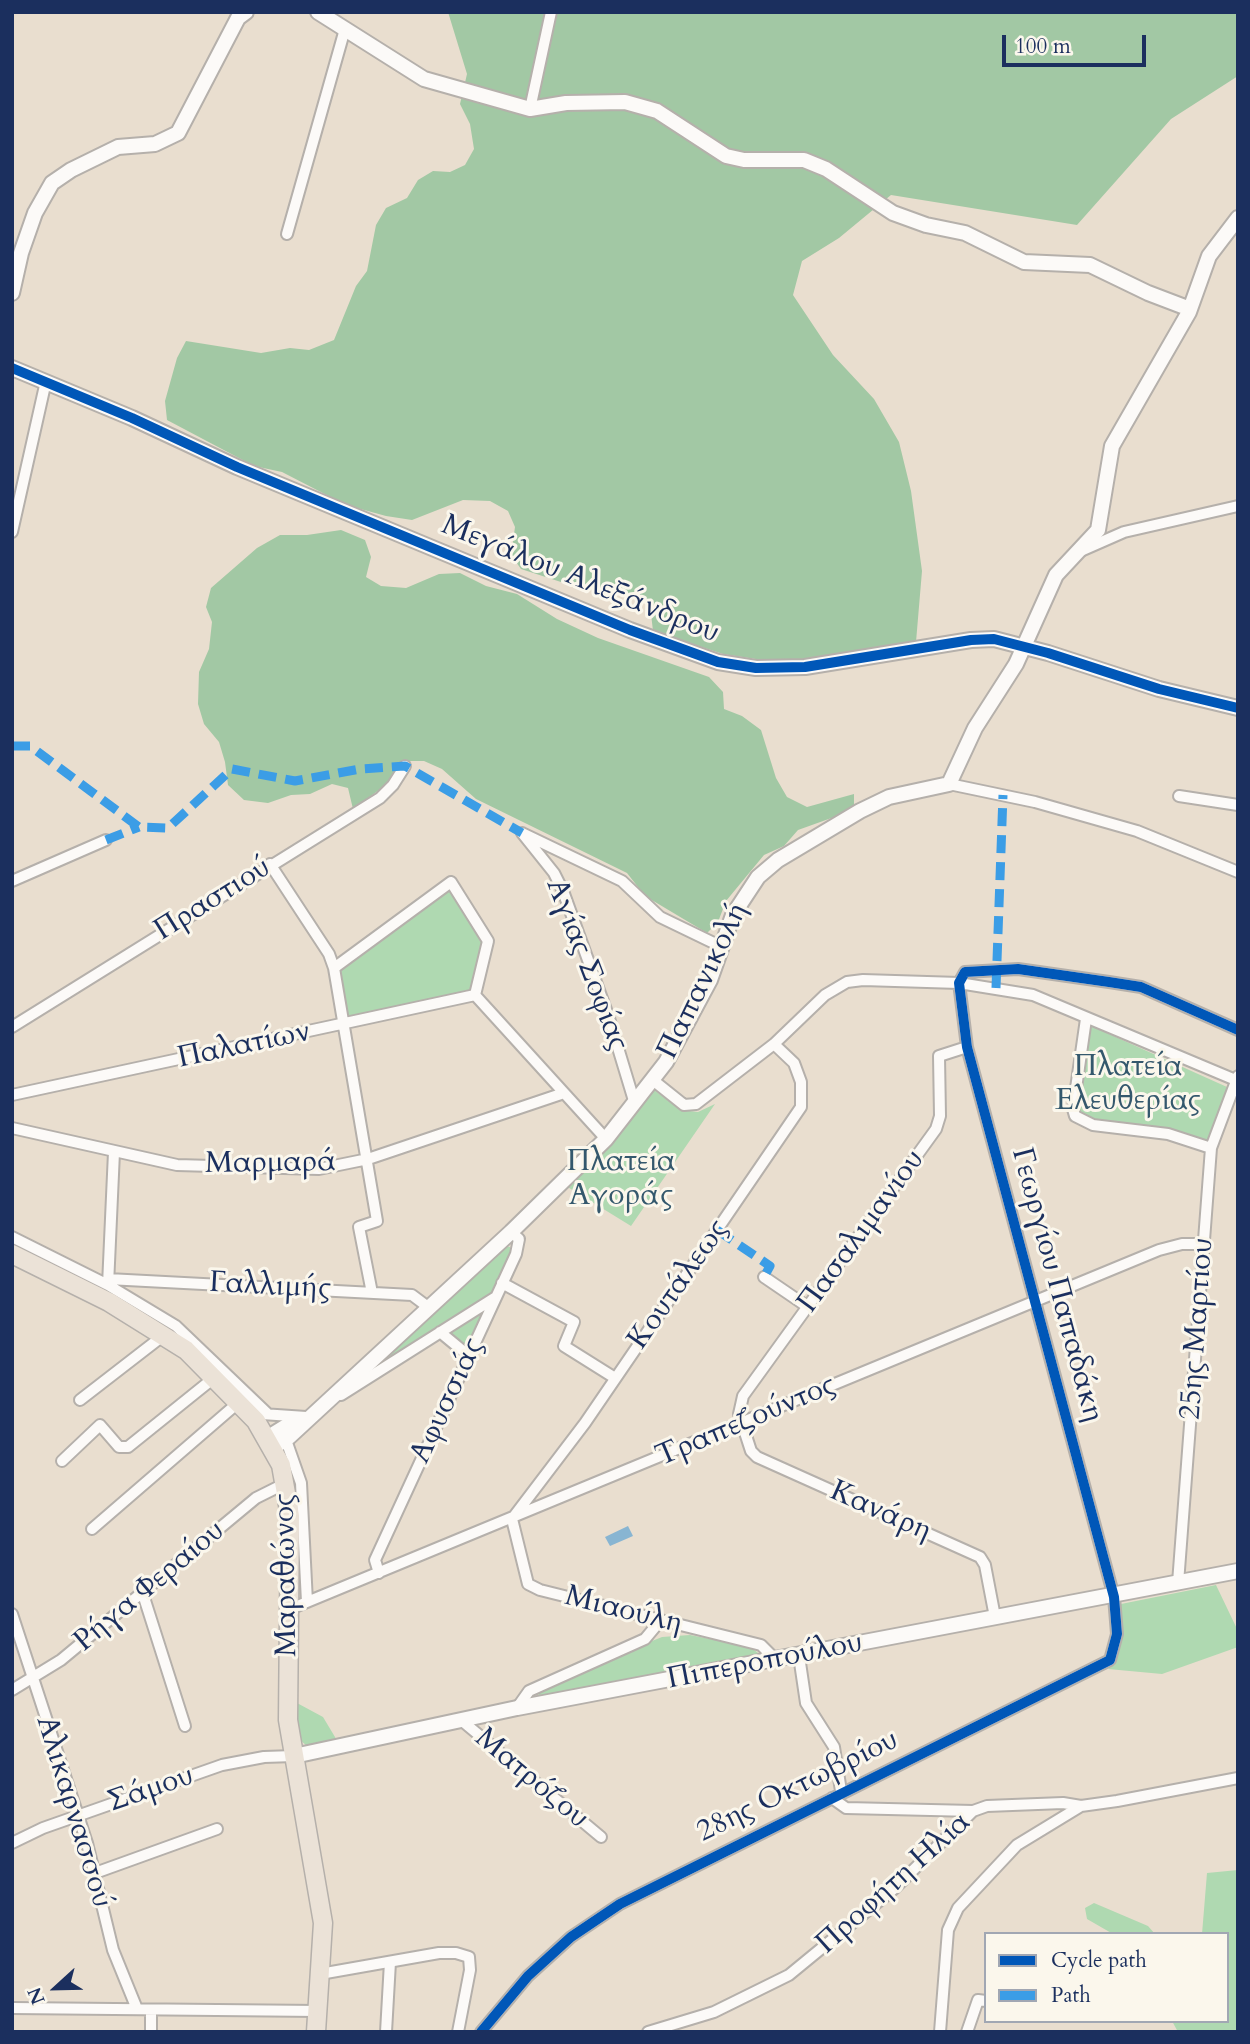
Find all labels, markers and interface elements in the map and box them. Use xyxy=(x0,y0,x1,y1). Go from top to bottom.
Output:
scale bar xyxy=(1005,21,1148,65)
text: 100 m xyxy=(1015,32,1071,61)
street label: Μεγάλου Αλεξάνδρου xyxy=(436,508,724,652)
street label: Πραστιού xyxy=(148,850,278,950)
street label: Αγίας Σοφίας xyxy=(537,874,635,1056)
street label: Παπανικολή xyxy=(651,897,757,1065)
street label: Παλατίων xyxy=(174,1014,314,1078)
park label: Πλατεία Ελευθερίας xyxy=(1055,1050,1201,1120)
street label: Πασαλιμανίου xyxy=(791,1143,933,1321)
street label: Γεωργίου Παπαδάκη xyxy=(1002,1144,1110,1426)
street label: Μαρμαρά xyxy=(205,1145,337,1183)
park label: Πλατεία Αγοράς xyxy=(567,1145,675,1216)
street label: Κουτάλεως xyxy=(621,1213,737,1357)
street label: 25ης Μαρτίου xyxy=(1174,1237,1222,1421)
street label: Γαλλιμής xyxy=(208,1266,332,1308)
street label: Αφυσσιάς xyxy=(403,1333,493,1469)
street label: Τραπεζούντος xyxy=(651,1368,841,1476)
street label: Κανάρη xyxy=(824,1474,936,1550)
street label: Μαραθώνος xyxy=(268,1493,306,1657)
street label: Ρήγα Φεραίου xyxy=(67,1514,233,1660)
street label: Μιαούλη xyxy=(561,1579,685,1643)
street label: Πιπεροπούλου xyxy=(664,1625,866,1699)
street label: Αλικαρνασσού xyxy=(27,1712,119,1912)
street label: Ματρόζου xyxy=(467,1721,595,1837)
street label: 28ης Οκτωβρίου xyxy=(691,1723,905,1851)
street label: Σάμου xyxy=(103,1759,199,1821)
street label: Προφήτη Ηλία xyxy=(810,1805,978,1963)
legend xyxy=(984,1932,1229,2023)
text: Cycle path xyxy=(1051,1946,1147,1975)
north arrow xyxy=(21,1953,91,2023)
text: Path xyxy=(1051,1981,1091,2010)
text: N xyxy=(21,1983,52,2008)

